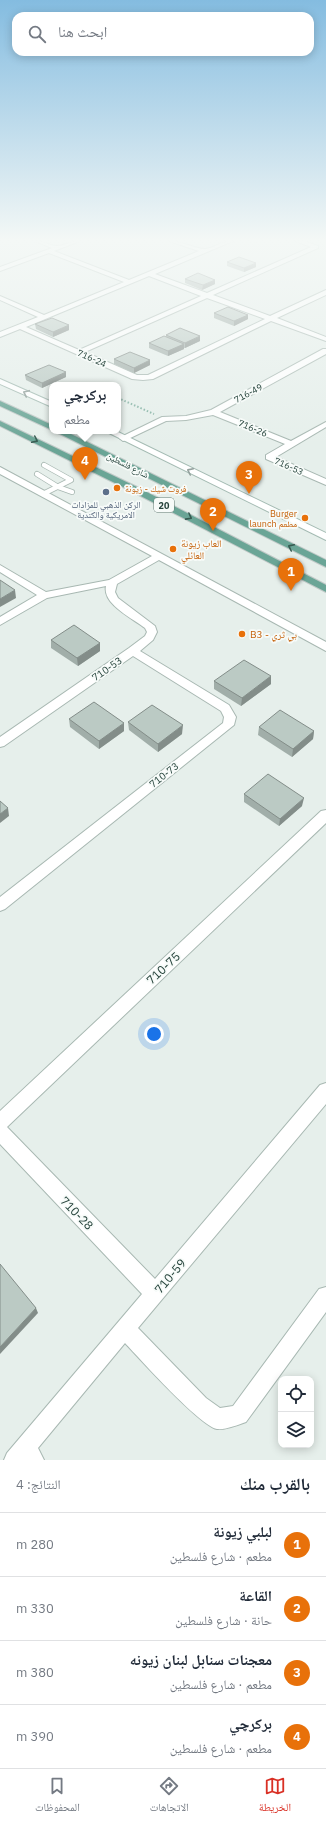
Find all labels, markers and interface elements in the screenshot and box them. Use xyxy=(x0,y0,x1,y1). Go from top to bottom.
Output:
search box xyxy=(12,12,314,56)
text: ابحث هنا xyxy=(58,22,107,41)
icon: search xyxy=(26,23,48,45)
street label: 716-24 xyxy=(76,347,108,369)
street label: 716-49 xyxy=(232,381,264,405)
popup xyxy=(49,382,121,434)
text: بركرچي xyxy=(64,385,106,404)
one-way arrow xyxy=(23,390,30,398)
text: مطعم xyxy=(64,411,90,428)
street label: 716-26 xyxy=(237,417,269,439)
one-way arrow xyxy=(31,435,38,443)
pin: 4 xyxy=(72,447,98,480)
street label: شارع فلسطين xyxy=(105,450,151,481)
street label: 716-53 xyxy=(273,455,305,477)
pin: 3 xyxy=(236,461,262,494)
one-way arrow xyxy=(187,468,195,475)
marker: فروت شيك - زيونة xyxy=(112,483,122,493)
place label: فروت شيك - زيونة xyxy=(125,483,187,494)
marker: الركن الذهبي للمزادات الامريكية والكندية xyxy=(101,487,111,497)
road number: 20 xyxy=(154,498,174,512)
pin: 2 xyxy=(200,498,226,531)
place label: الركن الذهبي للمزادات الامريكية والكندية xyxy=(71,499,141,520)
place label: Burger launch مطعم xyxy=(250,508,298,530)
one-way arrow xyxy=(184,513,192,520)
marker: Burger launch مطعم xyxy=(300,513,310,523)
place label: العاب زيونة العائلي xyxy=(181,537,222,563)
marker: العاب زيونة العائلي xyxy=(168,544,178,554)
one-way arrow xyxy=(288,544,295,551)
pin: 1 xyxy=(278,558,304,591)
place label: B3 - بي ثري xyxy=(250,628,297,642)
marker: B3 - بي ثري xyxy=(237,629,247,639)
street label: 710-53 xyxy=(89,654,125,684)
street label: 710-73 xyxy=(147,759,181,791)
street label: 710-75 xyxy=(143,949,183,987)
your location xyxy=(144,1024,164,1044)
street label: 710-28 xyxy=(57,1193,97,1233)
street label: 710-59 xyxy=(151,1256,189,1296)
map controls xyxy=(278,1376,314,1448)
button: locate xyxy=(278,1376,314,1412)
button: layers xyxy=(278,1412,314,1448)
text: بالقرب منك xyxy=(240,1473,310,1495)
text: النتائج: 4 xyxy=(16,1476,61,1493)
text: لبلبي زيونة xyxy=(213,1522,272,1541)
text: 280 m xyxy=(16,1536,54,1553)
text: 1 xyxy=(293,1536,301,1553)
text: مطعم · شارع فلسطين xyxy=(170,1548,272,1565)
text: القاعة xyxy=(239,1586,272,1605)
text: 330 m xyxy=(16,1600,54,1617)
text: 2 xyxy=(293,1600,301,1617)
text: حانة · شارع فلسطين xyxy=(175,1612,272,1629)
text: معجنات سنابل لبنان زيونه xyxy=(130,1650,272,1669)
text: 380 m xyxy=(16,1664,54,1681)
text: 3 xyxy=(293,1664,301,1681)
text: مطعم · شارع فلسطين xyxy=(170,1676,272,1693)
text: بركرچي xyxy=(229,1714,272,1733)
text: 390 m xyxy=(16,1728,54,1745)
text: 4 xyxy=(293,1728,301,1745)
text: مطعم · شارع فلسطين xyxy=(170,1740,272,1757)
tab: المحفوظات xyxy=(35,1775,80,1818)
tab: الاتجاهات xyxy=(150,1775,189,1818)
tab: الخريطة xyxy=(259,1775,291,1818)

